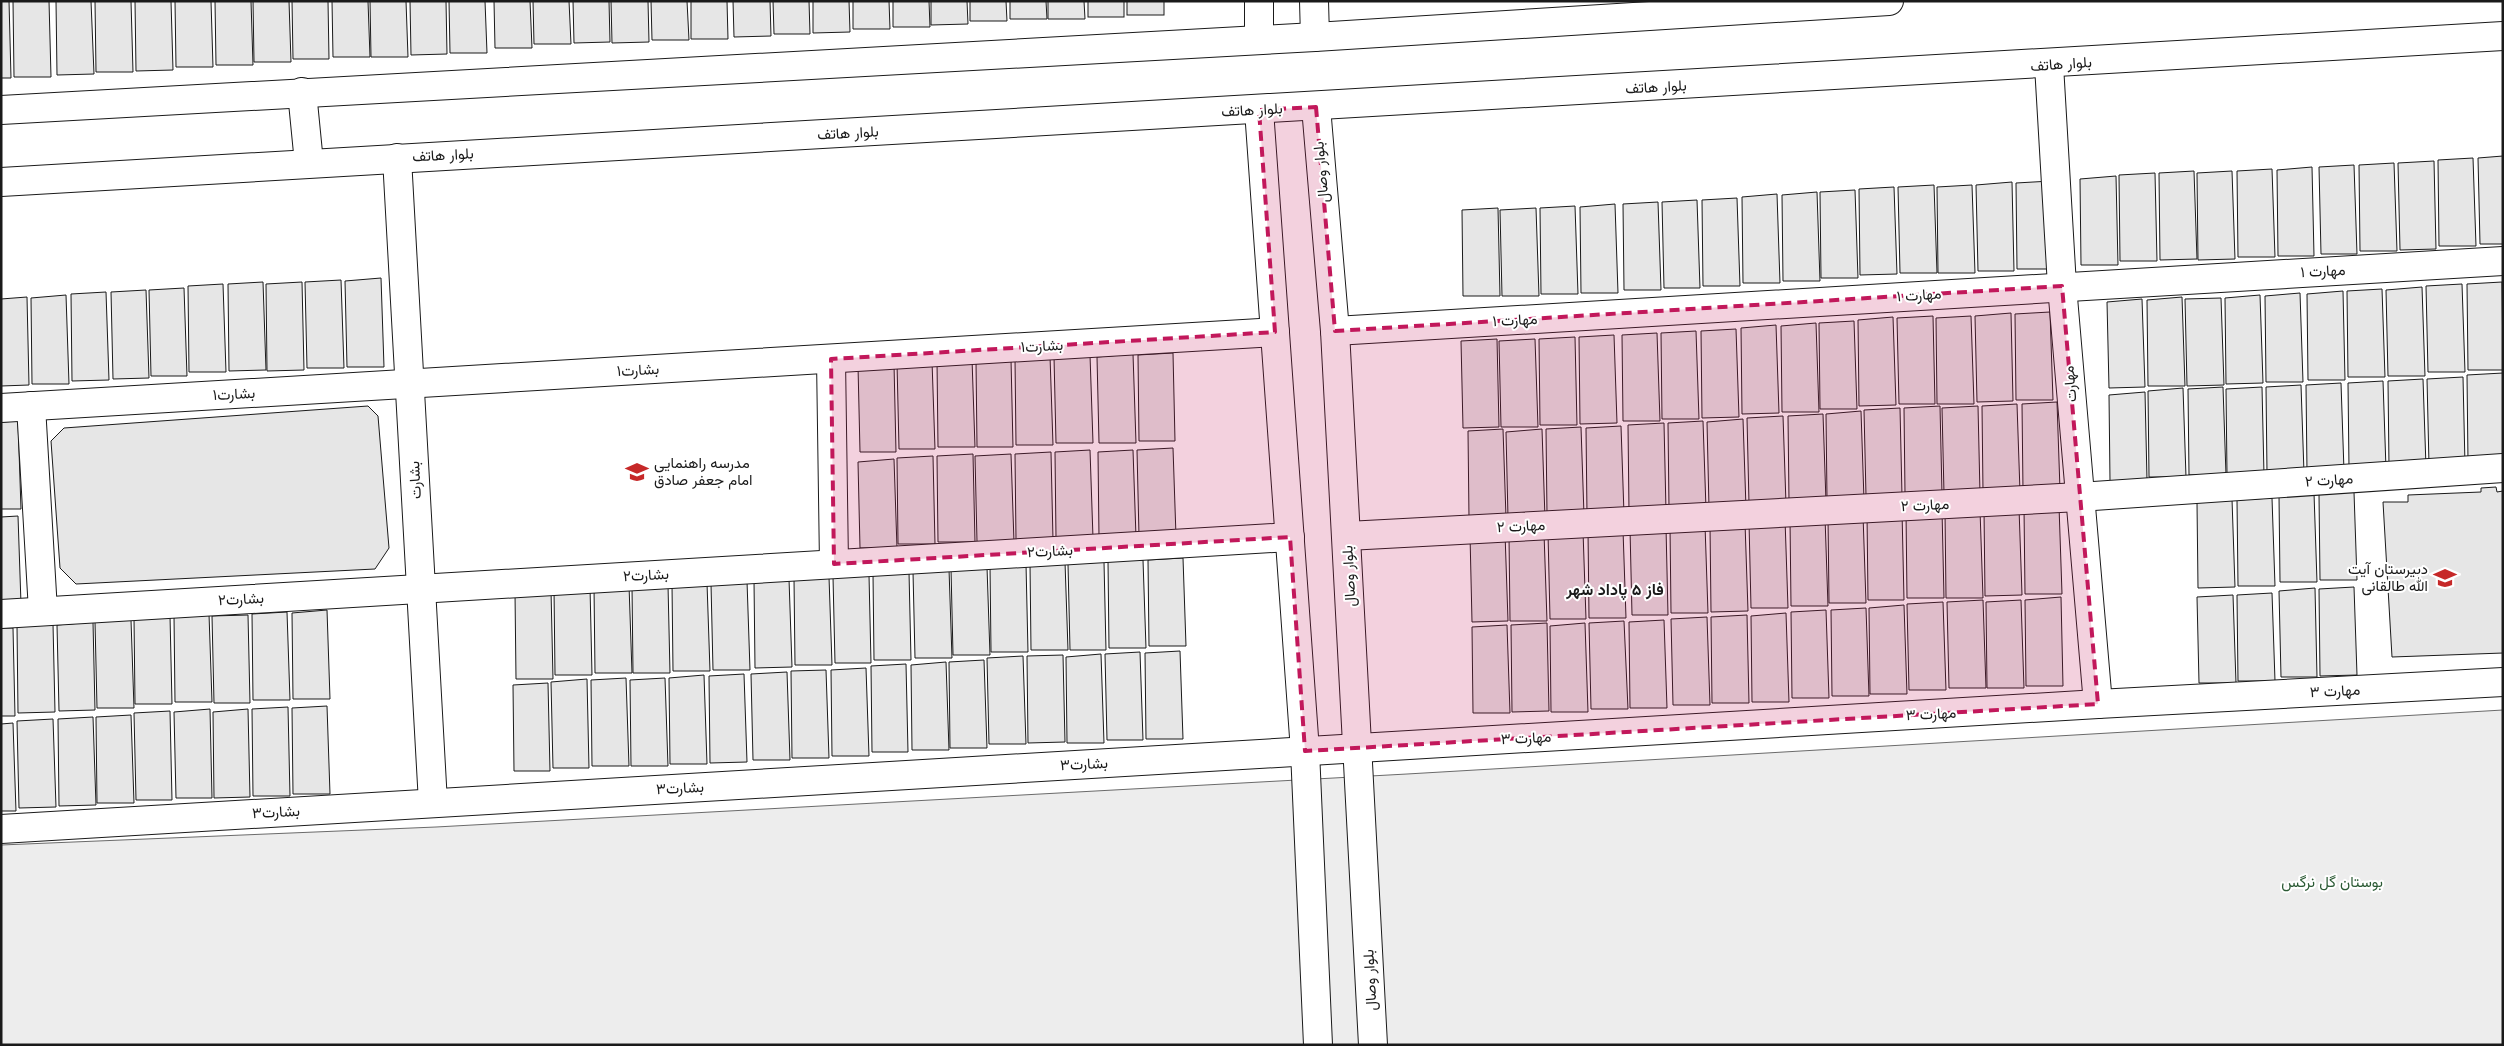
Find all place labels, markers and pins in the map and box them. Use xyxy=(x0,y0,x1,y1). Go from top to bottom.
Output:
place label: مدرسه راهنمایی امام جعفر صادق xyxy=(654,454,753,490)
school or university icon: مدرسه راهنمایی امام جعفر صادق xyxy=(624,459,650,485)
place label: دبیرستان آیت الله طالقانی xyxy=(2348,560,2428,596)
school or university icon: دبیرستان آیت الله طالقانی xyxy=(2432,565,2458,591)

